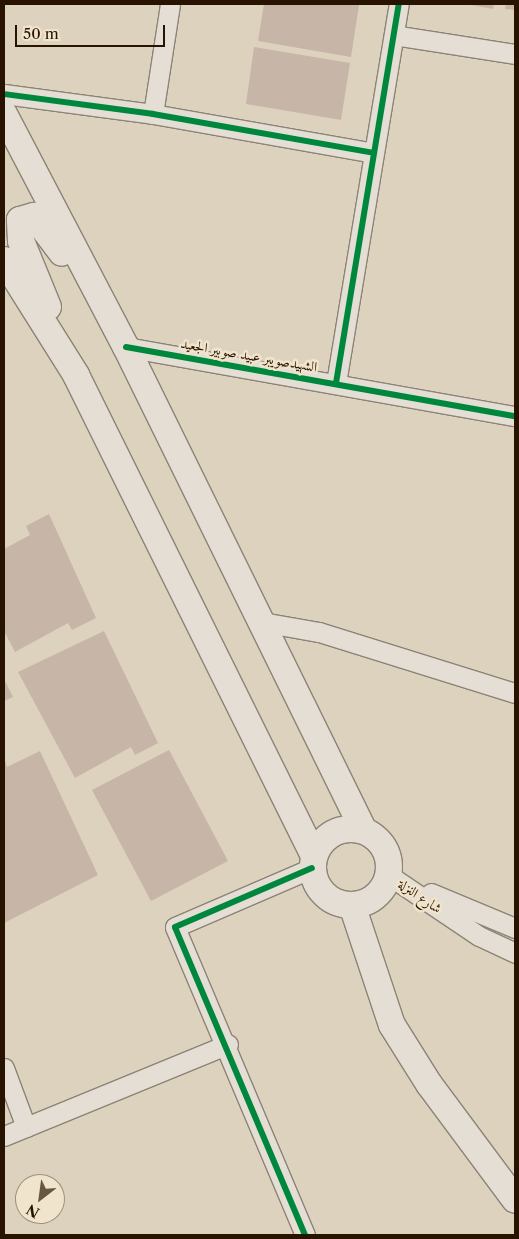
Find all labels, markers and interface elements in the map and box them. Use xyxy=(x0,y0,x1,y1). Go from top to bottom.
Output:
scale bar xyxy=(18,15,168,47)
text: 50 m xyxy=(23,24,59,43)
street label: الشهيدصويبر عبيد صوبير الجعيد xyxy=(179,335,319,375)
street label: شارع النزلة xyxy=(395,875,445,917)
north arrow xyxy=(15,1174,65,1224)
text: N xyxy=(23,1200,43,1222)

